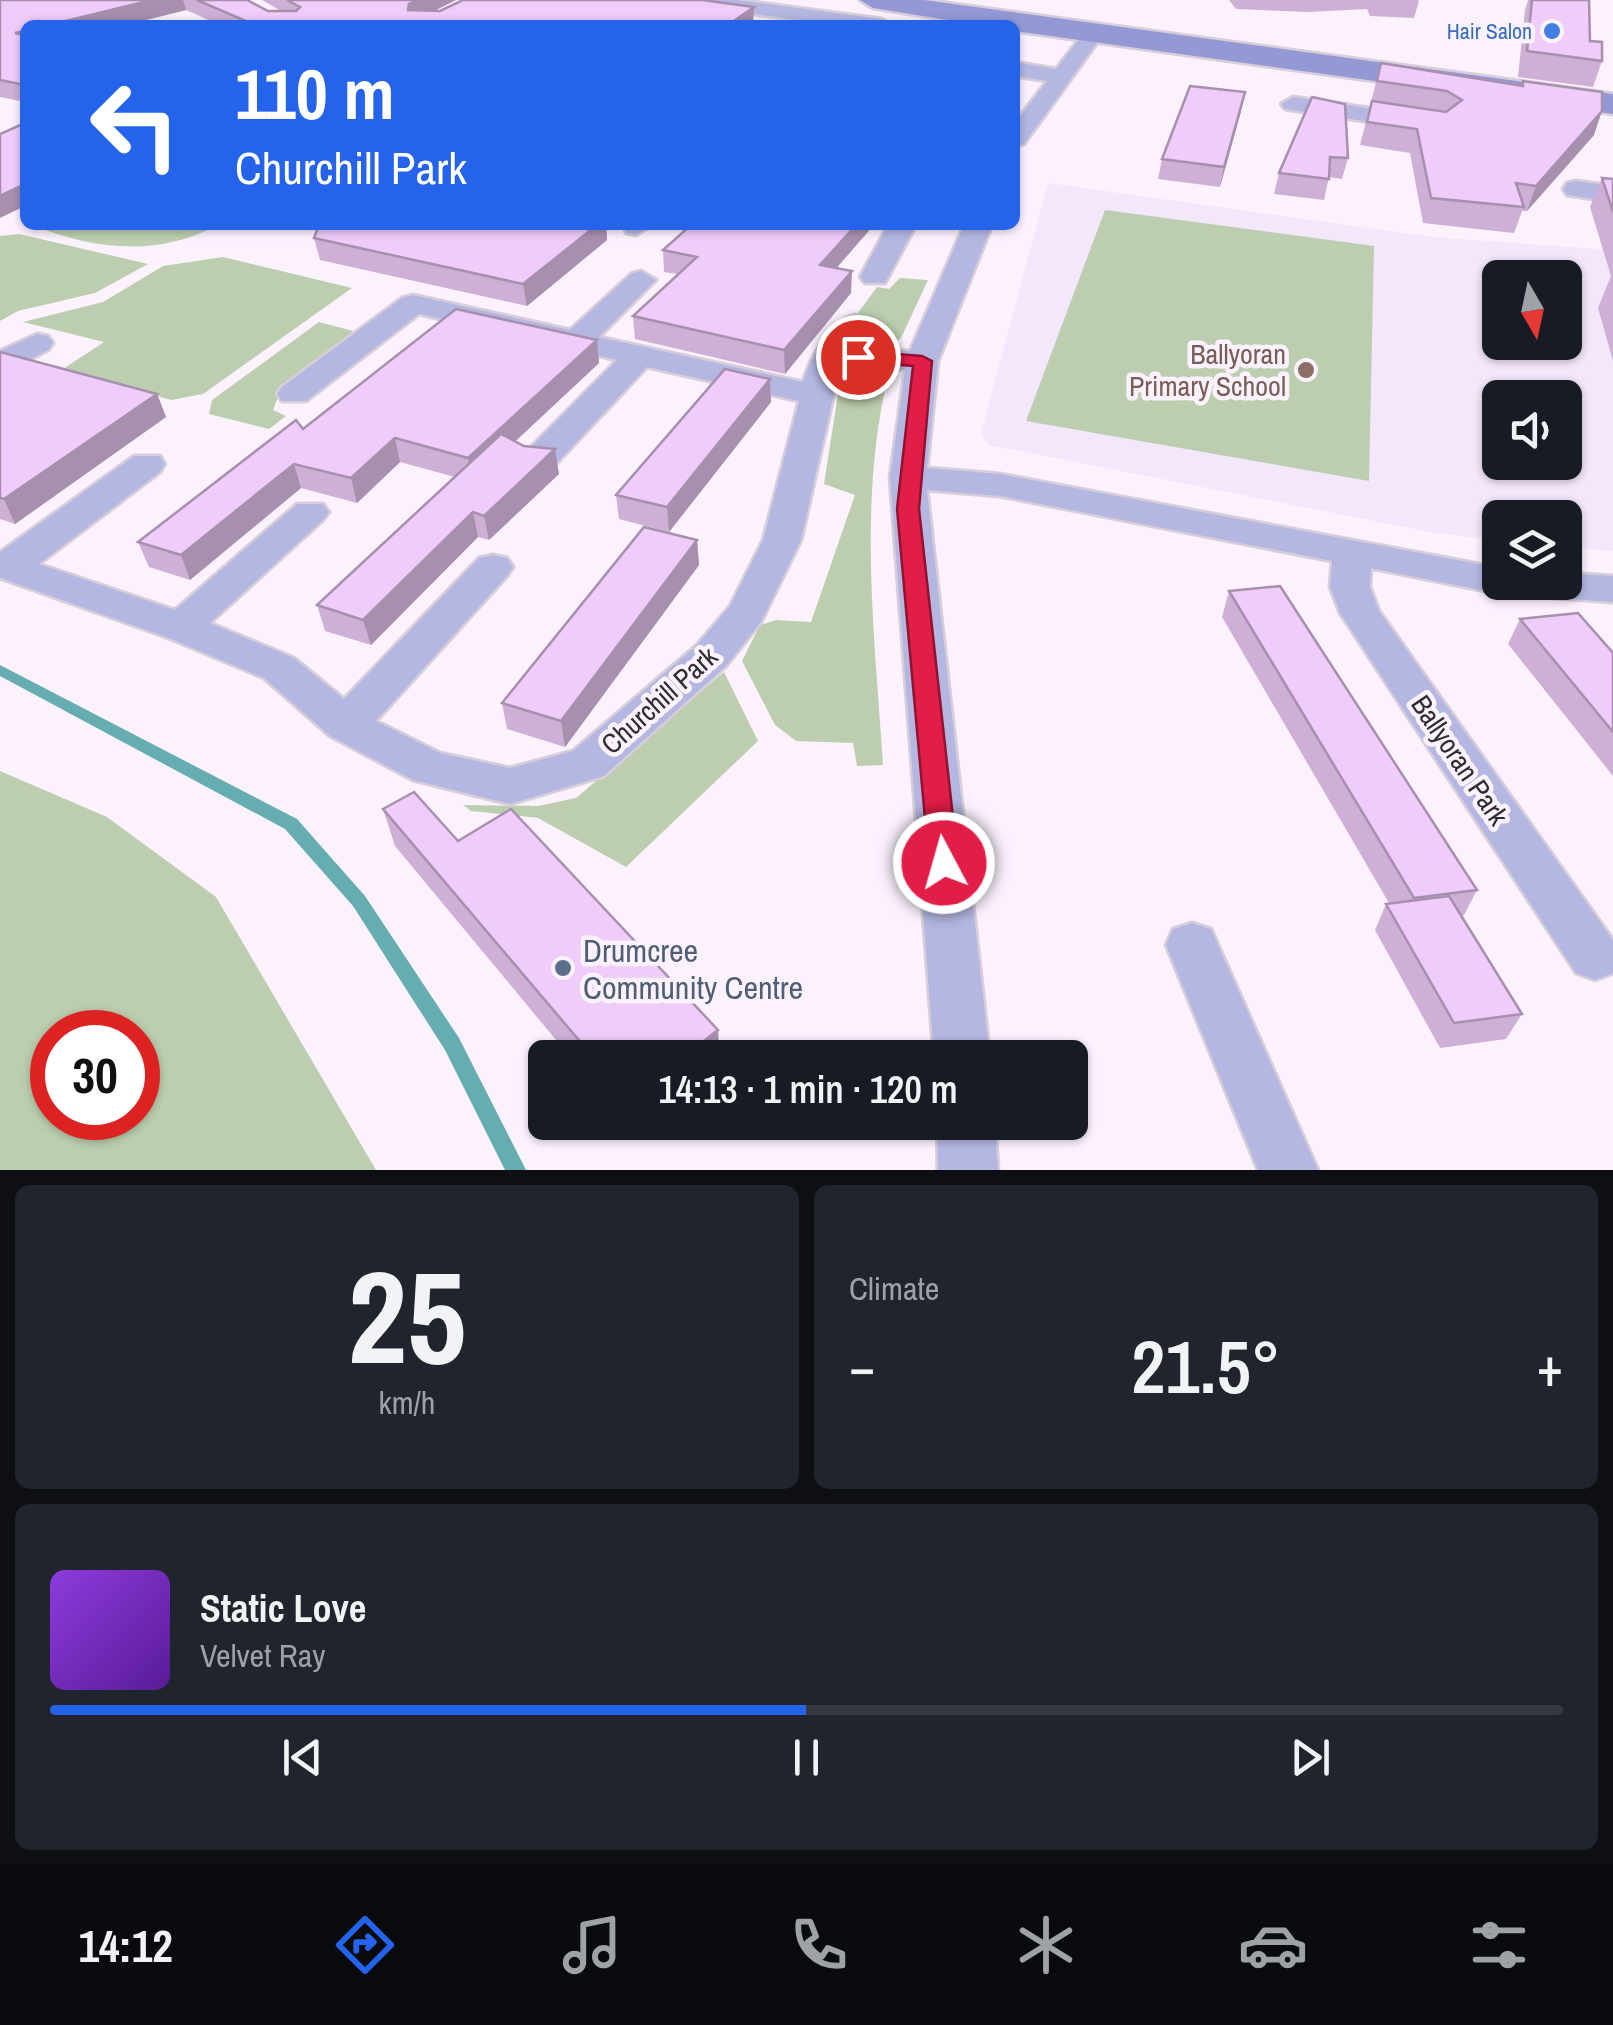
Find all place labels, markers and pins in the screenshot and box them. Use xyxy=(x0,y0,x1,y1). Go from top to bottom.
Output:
place label: Hair Salon xyxy=(1447,16,1532,46)
marker: Hair Salon xyxy=(1541,20,1563,42)
pin xyxy=(816,315,901,400)
place label: Ballyoran Primary School xyxy=(1129,335,1286,405)
marker: Ballyoran Primary School xyxy=(1295,359,1317,381)
place label: Drumcree Community Centre xyxy=(583,929,803,1009)
marker: Drumcree Community Centre xyxy=(552,957,574,979)

